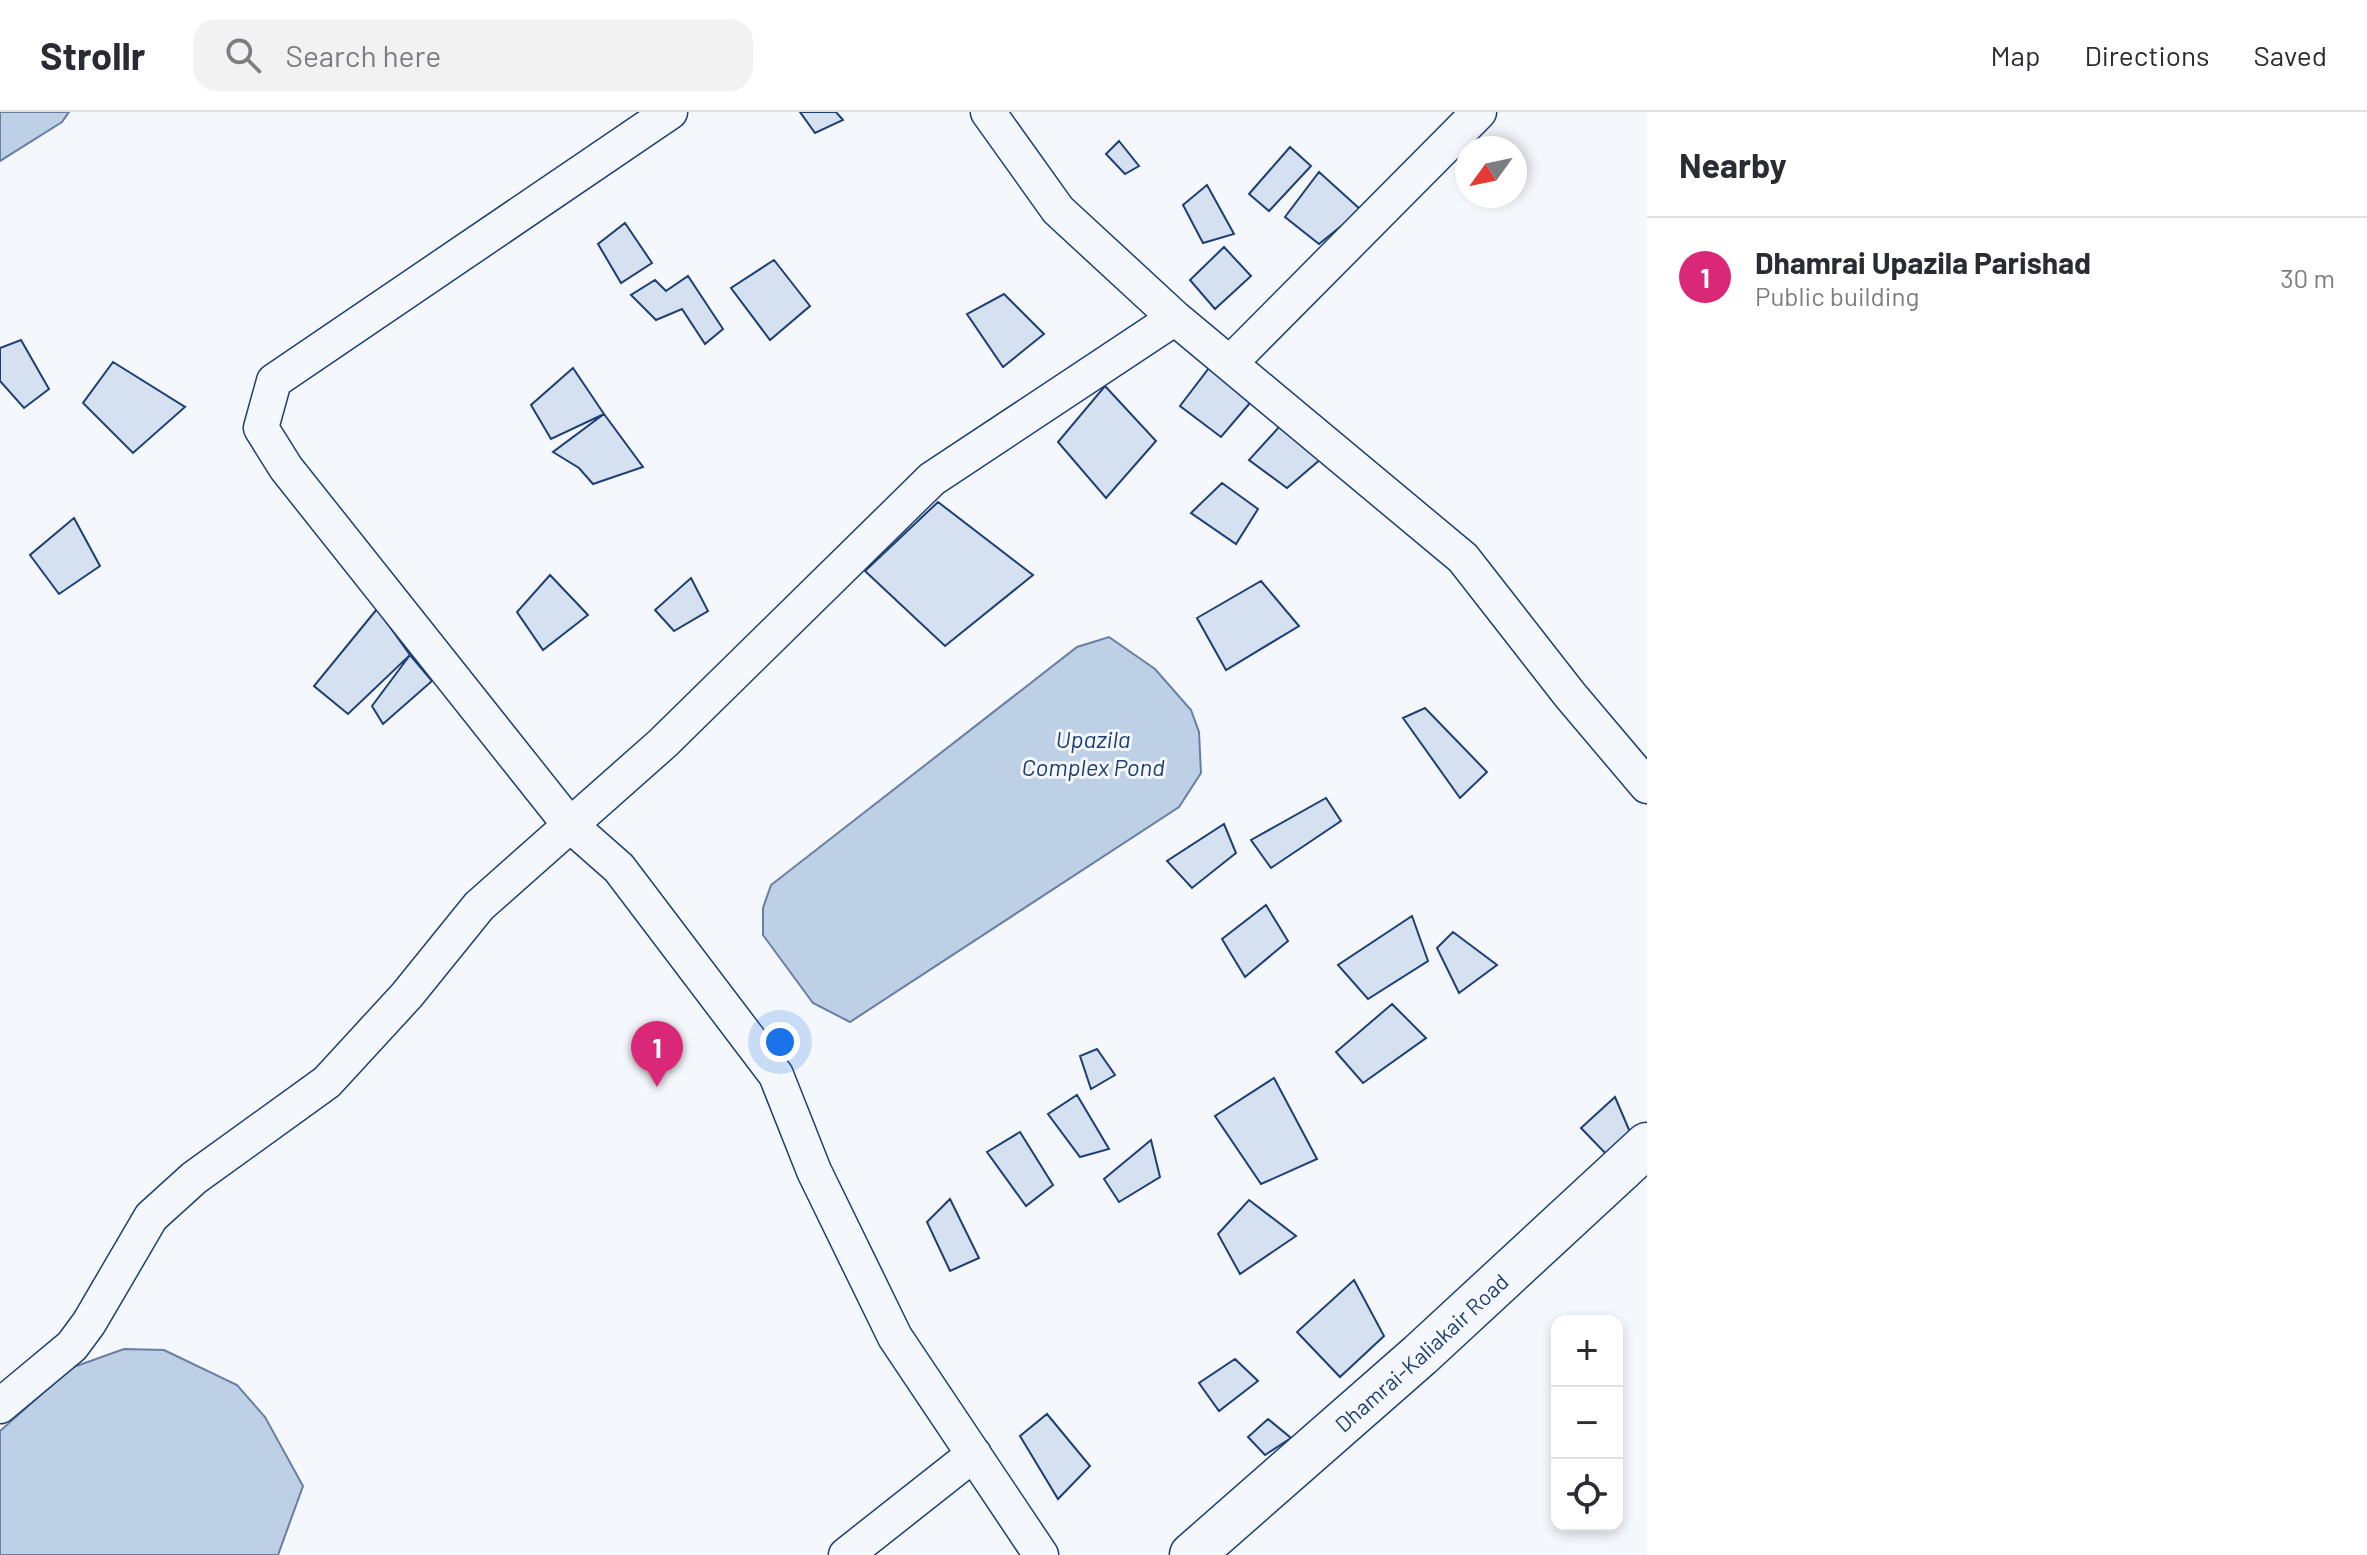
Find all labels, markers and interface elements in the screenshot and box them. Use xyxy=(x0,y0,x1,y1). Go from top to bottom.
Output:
search box xyxy=(193,19,753,91)
text: Strollr xyxy=(40,32,145,78)
icon: search xyxy=(221,33,265,77)
text: Search here xyxy=(285,37,441,73)
text: Map xyxy=(1991,38,2040,72)
text: Directions xyxy=(2084,38,2210,72)
text: Saved xyxy=(2254,38,2327,72)
north arrow xyxy=(1455,136,1527,208)
text: Nearby xyxy=(1679,144,1787,185)
text: Dhamrai Upazila Parishad xyxy=(1755,244,2091,280)
text: 1 xyxy=(1700,262,1710,293)
text: 30 m xyxy=(2280,262,2335,293)
text: Public building xyxy=(1755,280,1919,311)
water label: Upazila Complex Pond xyxy=(1021,724,1165,781)
pin: 1 xyxy=(631,1021,683,1087)
your location xyxy=(760,1022,800,1062)
street label: Dhamrai-Kaliakair Road xyxy=(1329,1268,1513,1437)
map controls xyxy=(1551,1315,1623,1531)
button: + xyxy=(1551,1315,1623,1387)
button: − xyxy=(1551,1387,1623,1459)
button: locate xyxy=(1551,1459,1623,1531)

